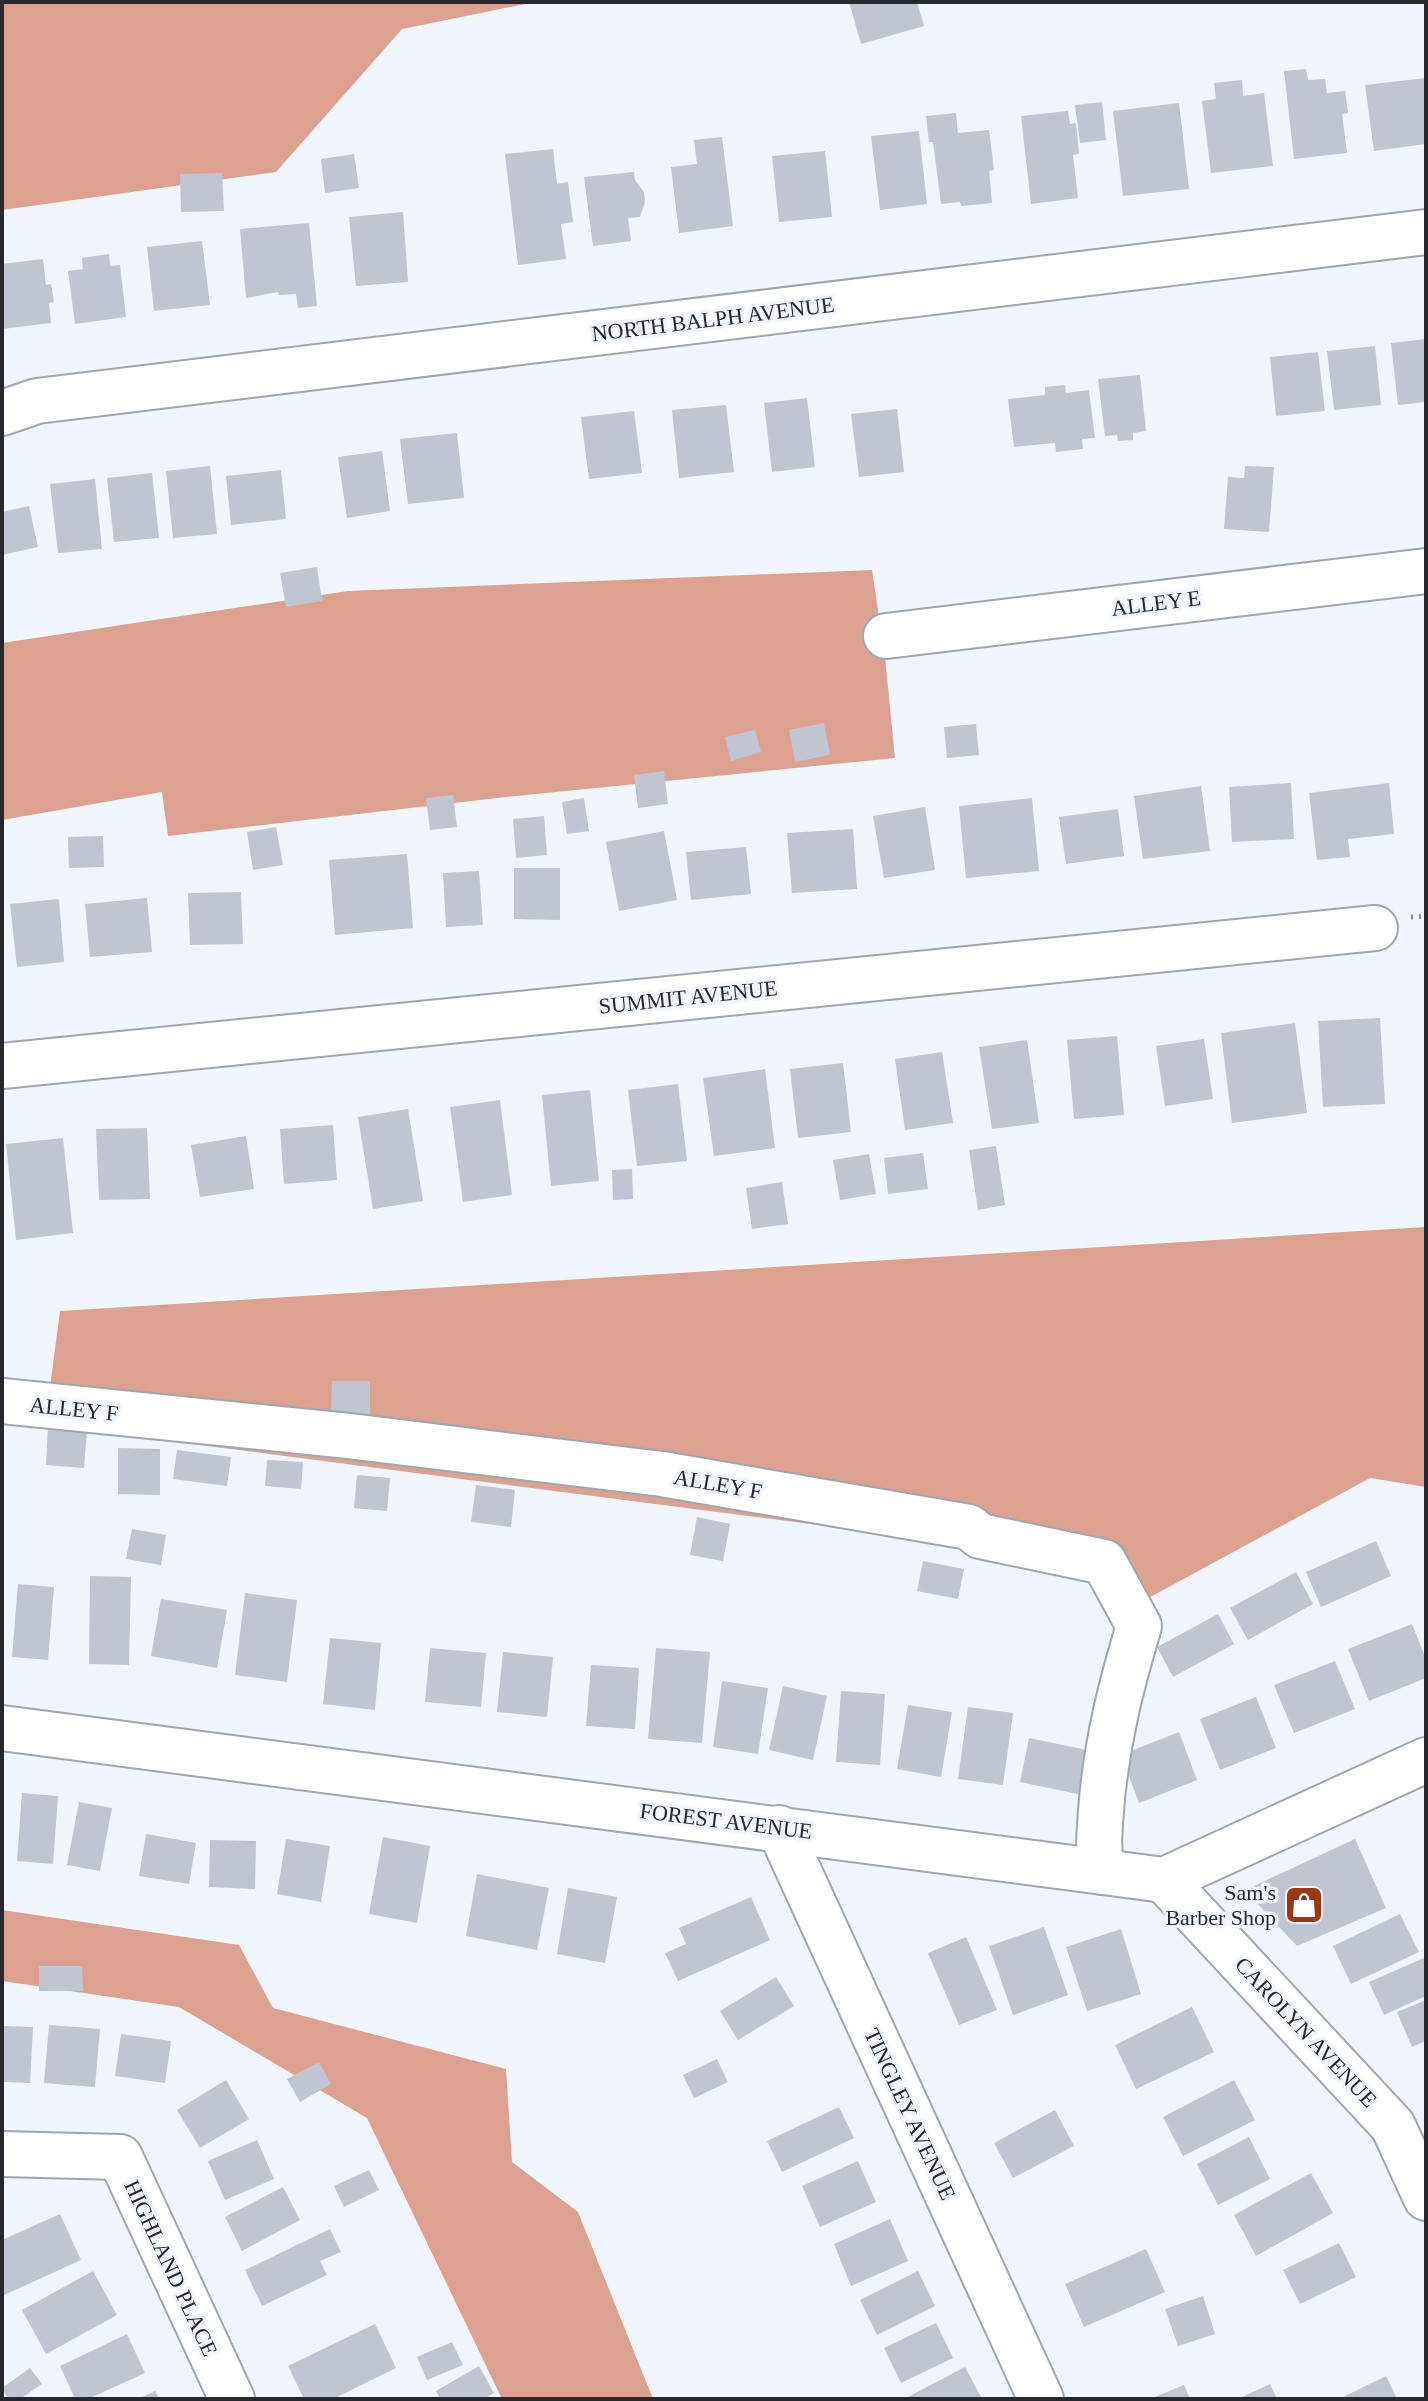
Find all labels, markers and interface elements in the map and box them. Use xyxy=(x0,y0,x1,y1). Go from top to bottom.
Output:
street label: NORTH BALPH AVENUE xyxy=(590,292,836,346)
street label: ALLEY E xyxy=(1110,585,1202,621)
street label: SUMMIT AVENUE xyxy=(597,975,779,1019)
street label: ALLEY F xyxy=(28,1392,120,1426)
street label: ALLEY F xyxy=(672,1464,764,1504)
street label: FOREST AVENUE xyxy=(638,1798,814,1844)
place label: Sam's Barber Shop xyxy=(1165,1880,1276,1930)
shop icon: Sam's Barber Shop xyxy=(1283,1884,1325,1926)
street label: CAROLYN AVENUE xyxy=(1230,1952,1382,2112)
street label: TINGLEY AVENUE xyxy=(859,2024,961,2204)
street label: HIGHLAND PLACE xyxy=(119,2176,223,2360)

